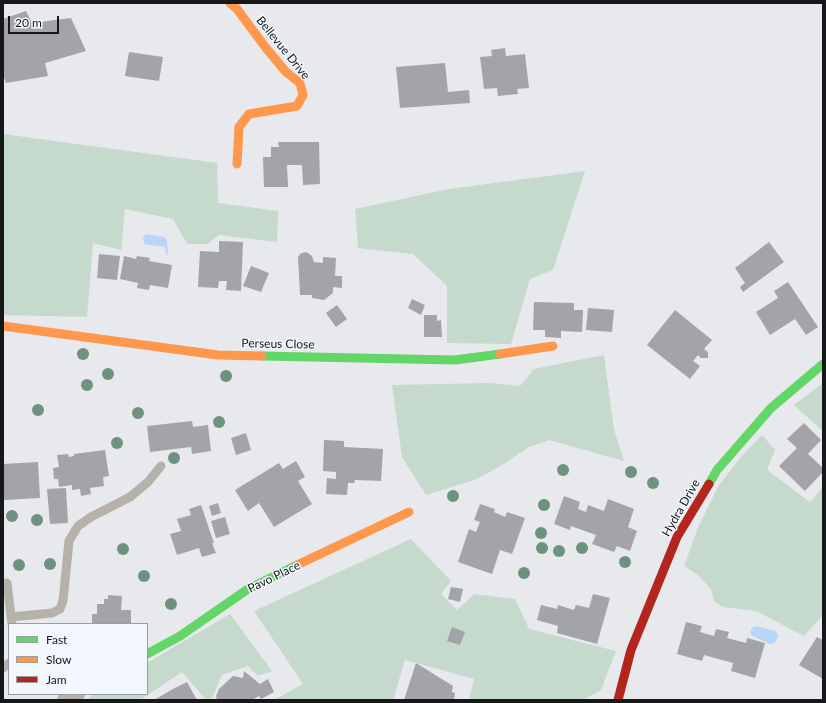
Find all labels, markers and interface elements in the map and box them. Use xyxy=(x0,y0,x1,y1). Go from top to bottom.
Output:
scale bar xyxy=(10,8,61,34)
street label: Bellevue Drive xyxy=(253,14,313,82)
text: 20 m xyxy=(15,15,42,30)
street label: Perseus Close xyxy=(241,336,315,352)
street label: Hydra Drive xyxy=(659,477,703,539)
street label: Pavo Place xyxy=(245,558,303,596)
legend xyxy=(8,623,148,695)
text: Fast xyxy=(46,632,67,647)
text: Slow xyxy=(46,652,71,667)
text: Jam xyxy=(46,672,67,687)

